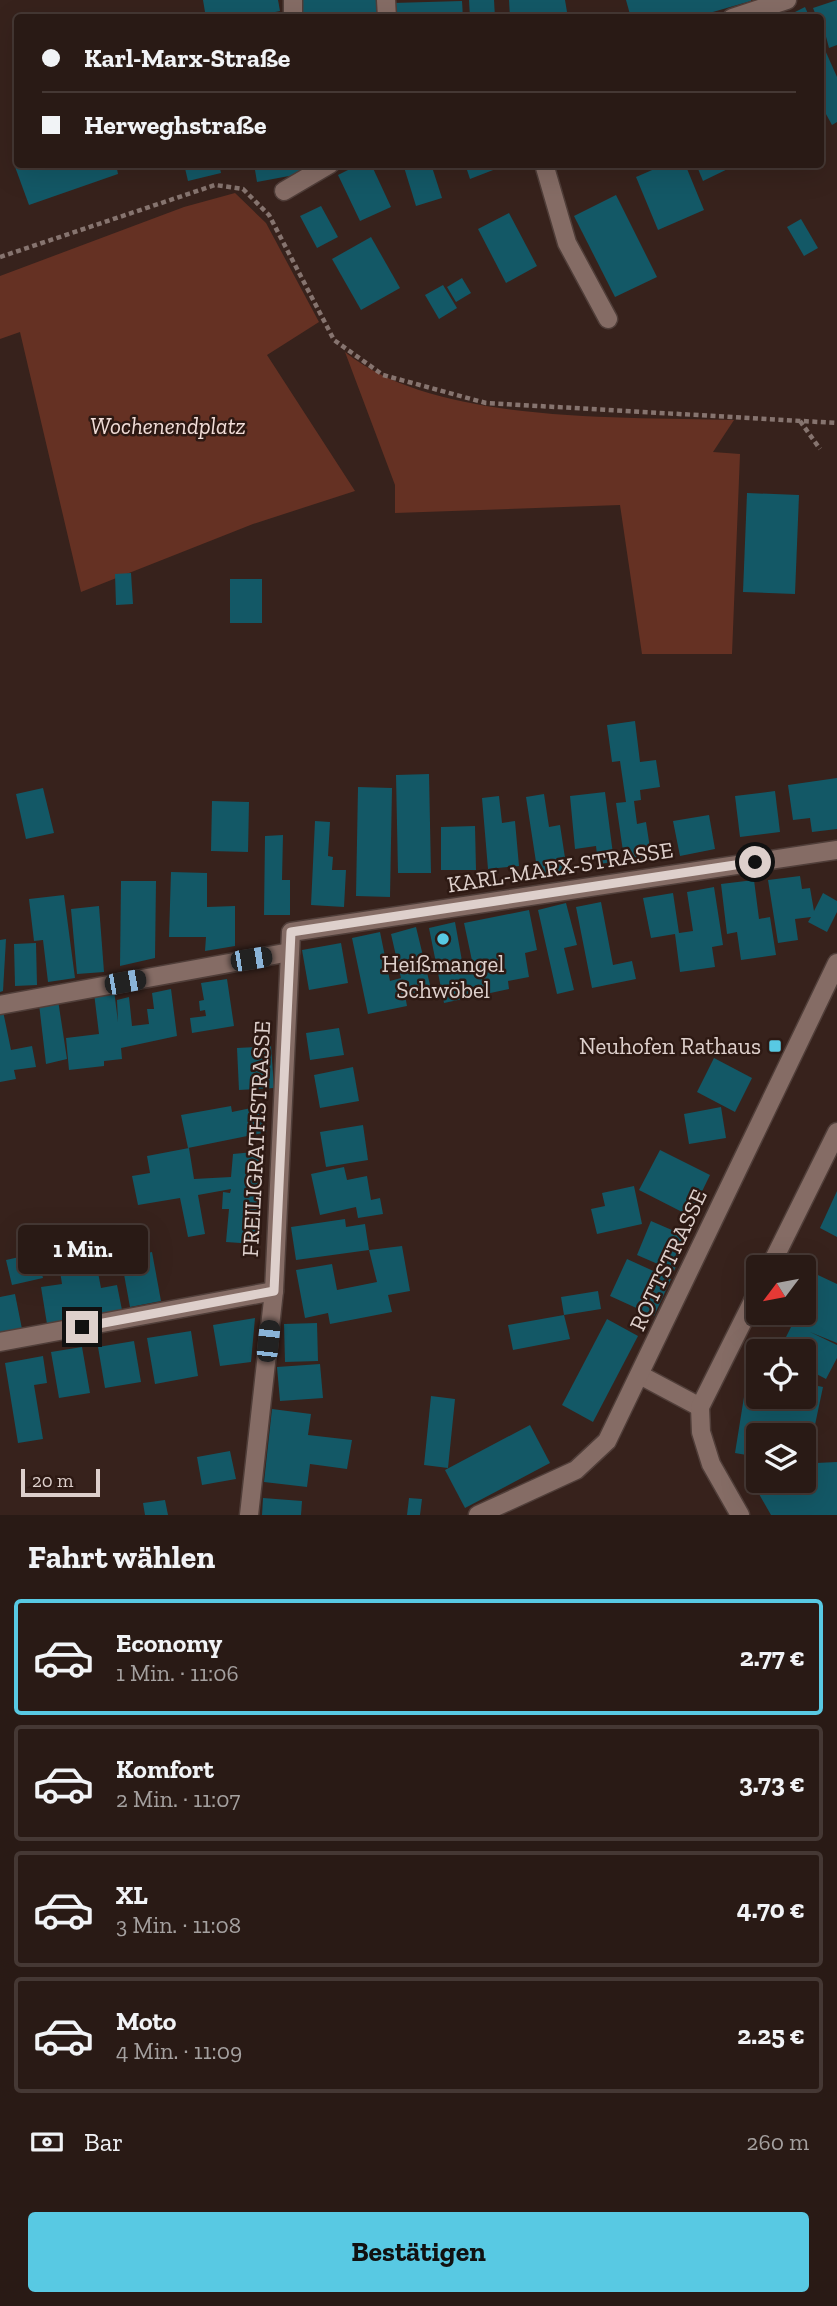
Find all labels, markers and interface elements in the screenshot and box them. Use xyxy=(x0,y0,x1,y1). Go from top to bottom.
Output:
text: Karl-Marx-Straße xyxy=(84,42,290,74)
text: Herweghstraße xyxy=(84,109,266,141)
park label: Wochenendplatz xyxy=(90,412,246,440)
street label: KARL-MARX-STRASSE xyxy=(445,835,675,899)
route start xyxy=(739,846,771,878)
marker: Heißmangel Schwöbel xyxy=(435,931,451,947)
car xyxy=(229,945,274,973)
place label: Heißmangel Schwöbel xyxy=(382,950,504,1004)
car xyxy=(103,968,148,996)
street label: FREILIGRATHSTRASSE xyxy=(236,1020,276,1258)
place label: Neuhofen Rathaus xyxy=(579,1032,761,1060)
marker: Neuhofen Rathaus xyxy=(767,1038,783,1054)
street label: ROTTSTRASSE xyxy=(623,1185,713,1335)
callout: 1 Min. xyxy=(17,1226,147,1274)
text: 1 Min. xyxy=(53,1235,113,1263)
north arrow xyxy=(746,1255,816,1325)
map controls xyxy=(746,1255,816,1493)
route end xyxy=(66,1311,98,1343)
car xyxy=(256,1319,281,1363)
button: locate xyxy=(746,1339,816,1409)
button: layers xyxy=(746,1423,816,1493)
scale bar xyxy=(21,1466,100,1498)
text: 20 m xyxy=(32,1469,73,1492)
text: Fahrt wählen xyxy=(28,1538,215,1576)
icon: car xyxy=(32,1626,95,1689)
text: Economy xyxy=(116,1627,222,1659)
text: 2.77 € xyxy=(740,1641,805,1673)
text: 1 Min. · 11:06 xyxy=(116,1659,239,1687)
icon: car xyxy=(32,1752,95,1815)
text: Komfort xyxy=(116,1753,214,1785)
text: 3.73 € xyxy=(739,1767,805,1799)
text: 2 Min. · 11:07 xyxy=(116,1785,240,1813)
icon: car xyxy=(32,1878,95,1941)
text: XL xyxy=(116,1879,148,1911)
text: 4.70 € xyxy=(737,1893,805,1925)
text: 3 Min. · 11:08 xyxy=(116,1911,241,1939)
icon: car xyxy=(32,2004,95,2067)
text: Moto xyxy=(116,2005,176,2037)
text: 2.25 € xyxy=(737,2019,805,2051)
text: 4 Min. · 11:09 xyxy=(116,2037,242,2065)
icon: cash xyxy=(28,2123,66,2161)
text: Bar xyxy=(84,2126,123,2158)
text: 260 m xyxy=(747,2128,809,2156)
button: Bestätigen xyxy=(28,2212,809,2292)

